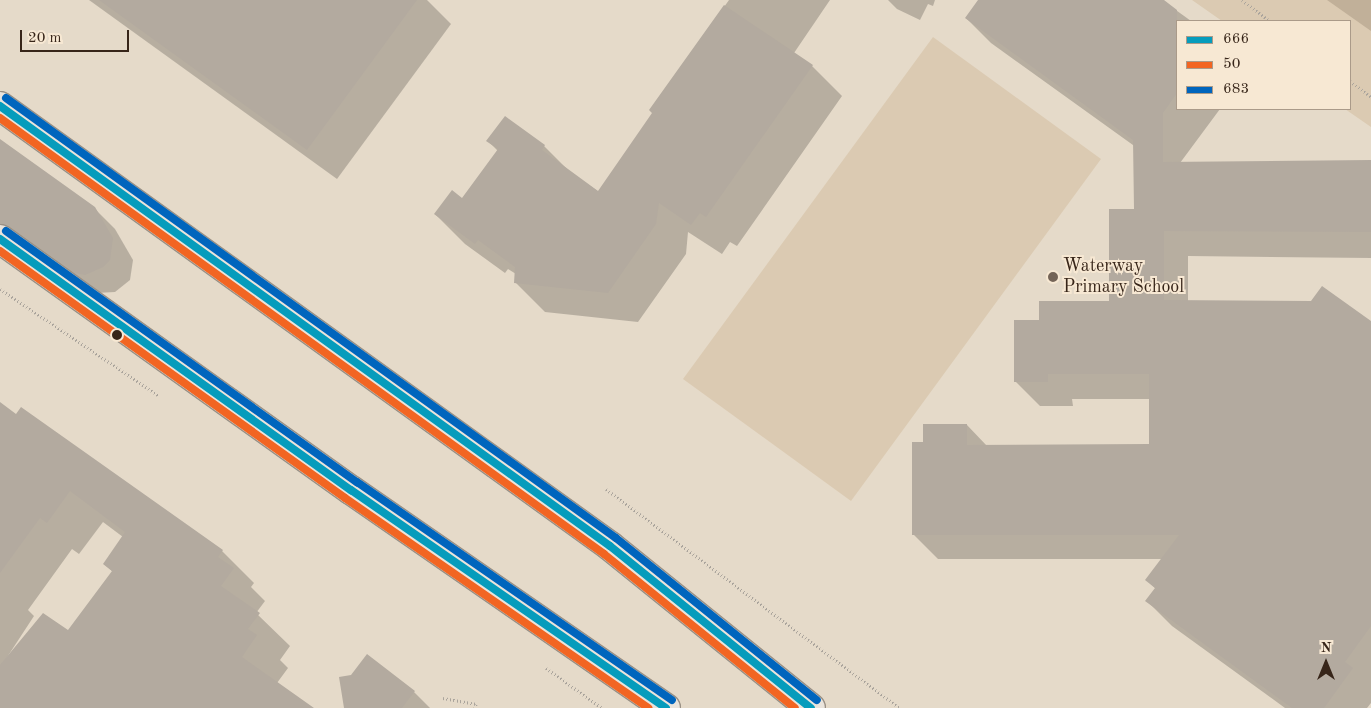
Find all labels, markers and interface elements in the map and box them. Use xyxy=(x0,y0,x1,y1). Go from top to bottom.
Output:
scale bar xyxy=(22,20,131,52)
legend xyxy=(1176,20,1351,110)
text: 20 m xyxy=(28,31,62,46)
text: 666 xyxy=(1223,32,1249,47)
text: 50 xyxy=(1223,57,1240,72)
text: 683 xyxy=(1223,82,1249,97)
place label: Waterway Primary School xyxy=(1063,256,1184,298)
marker: Waterway Primary School xyxy=(1047,271,1059,283)
unlabelled marker xyxy=(112,330,122,340)
north arrow xyxy=(1301,638,1351,688)
text: N xyxy=(1321,641,1331,655)

